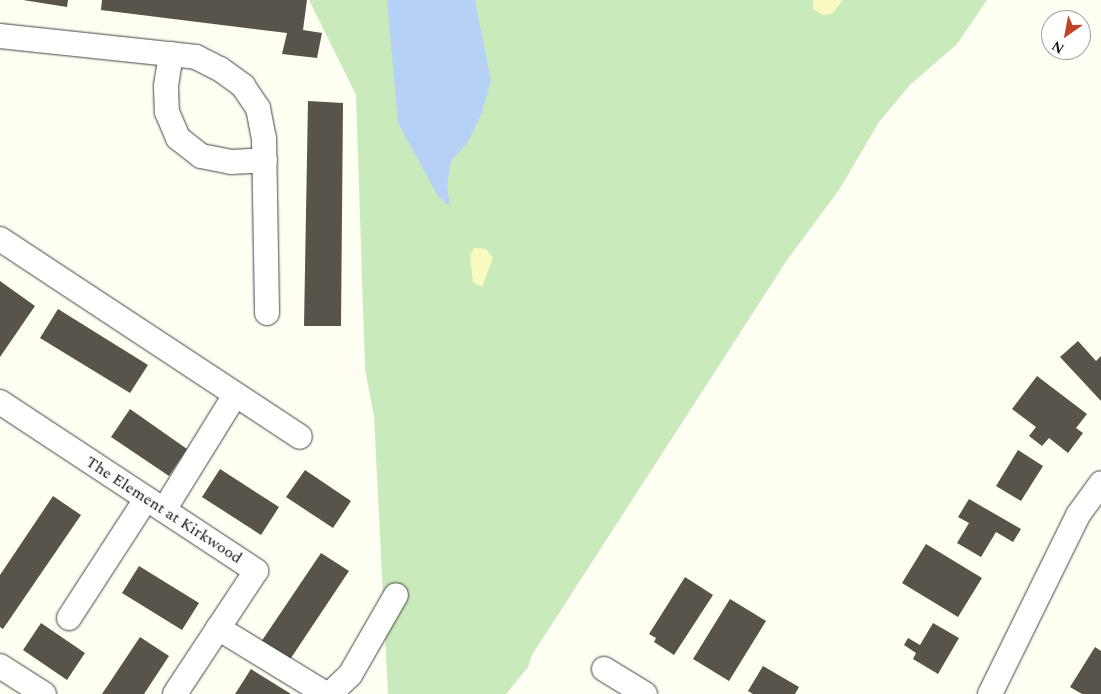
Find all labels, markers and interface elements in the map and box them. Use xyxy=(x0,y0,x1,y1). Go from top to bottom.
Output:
north arrow xyxy=(1041,10,1091,60)
text: N xyxy=(1048,35,1069,59)
street label: The Element at Kirkwood xyxy=(82,452,246,568)

